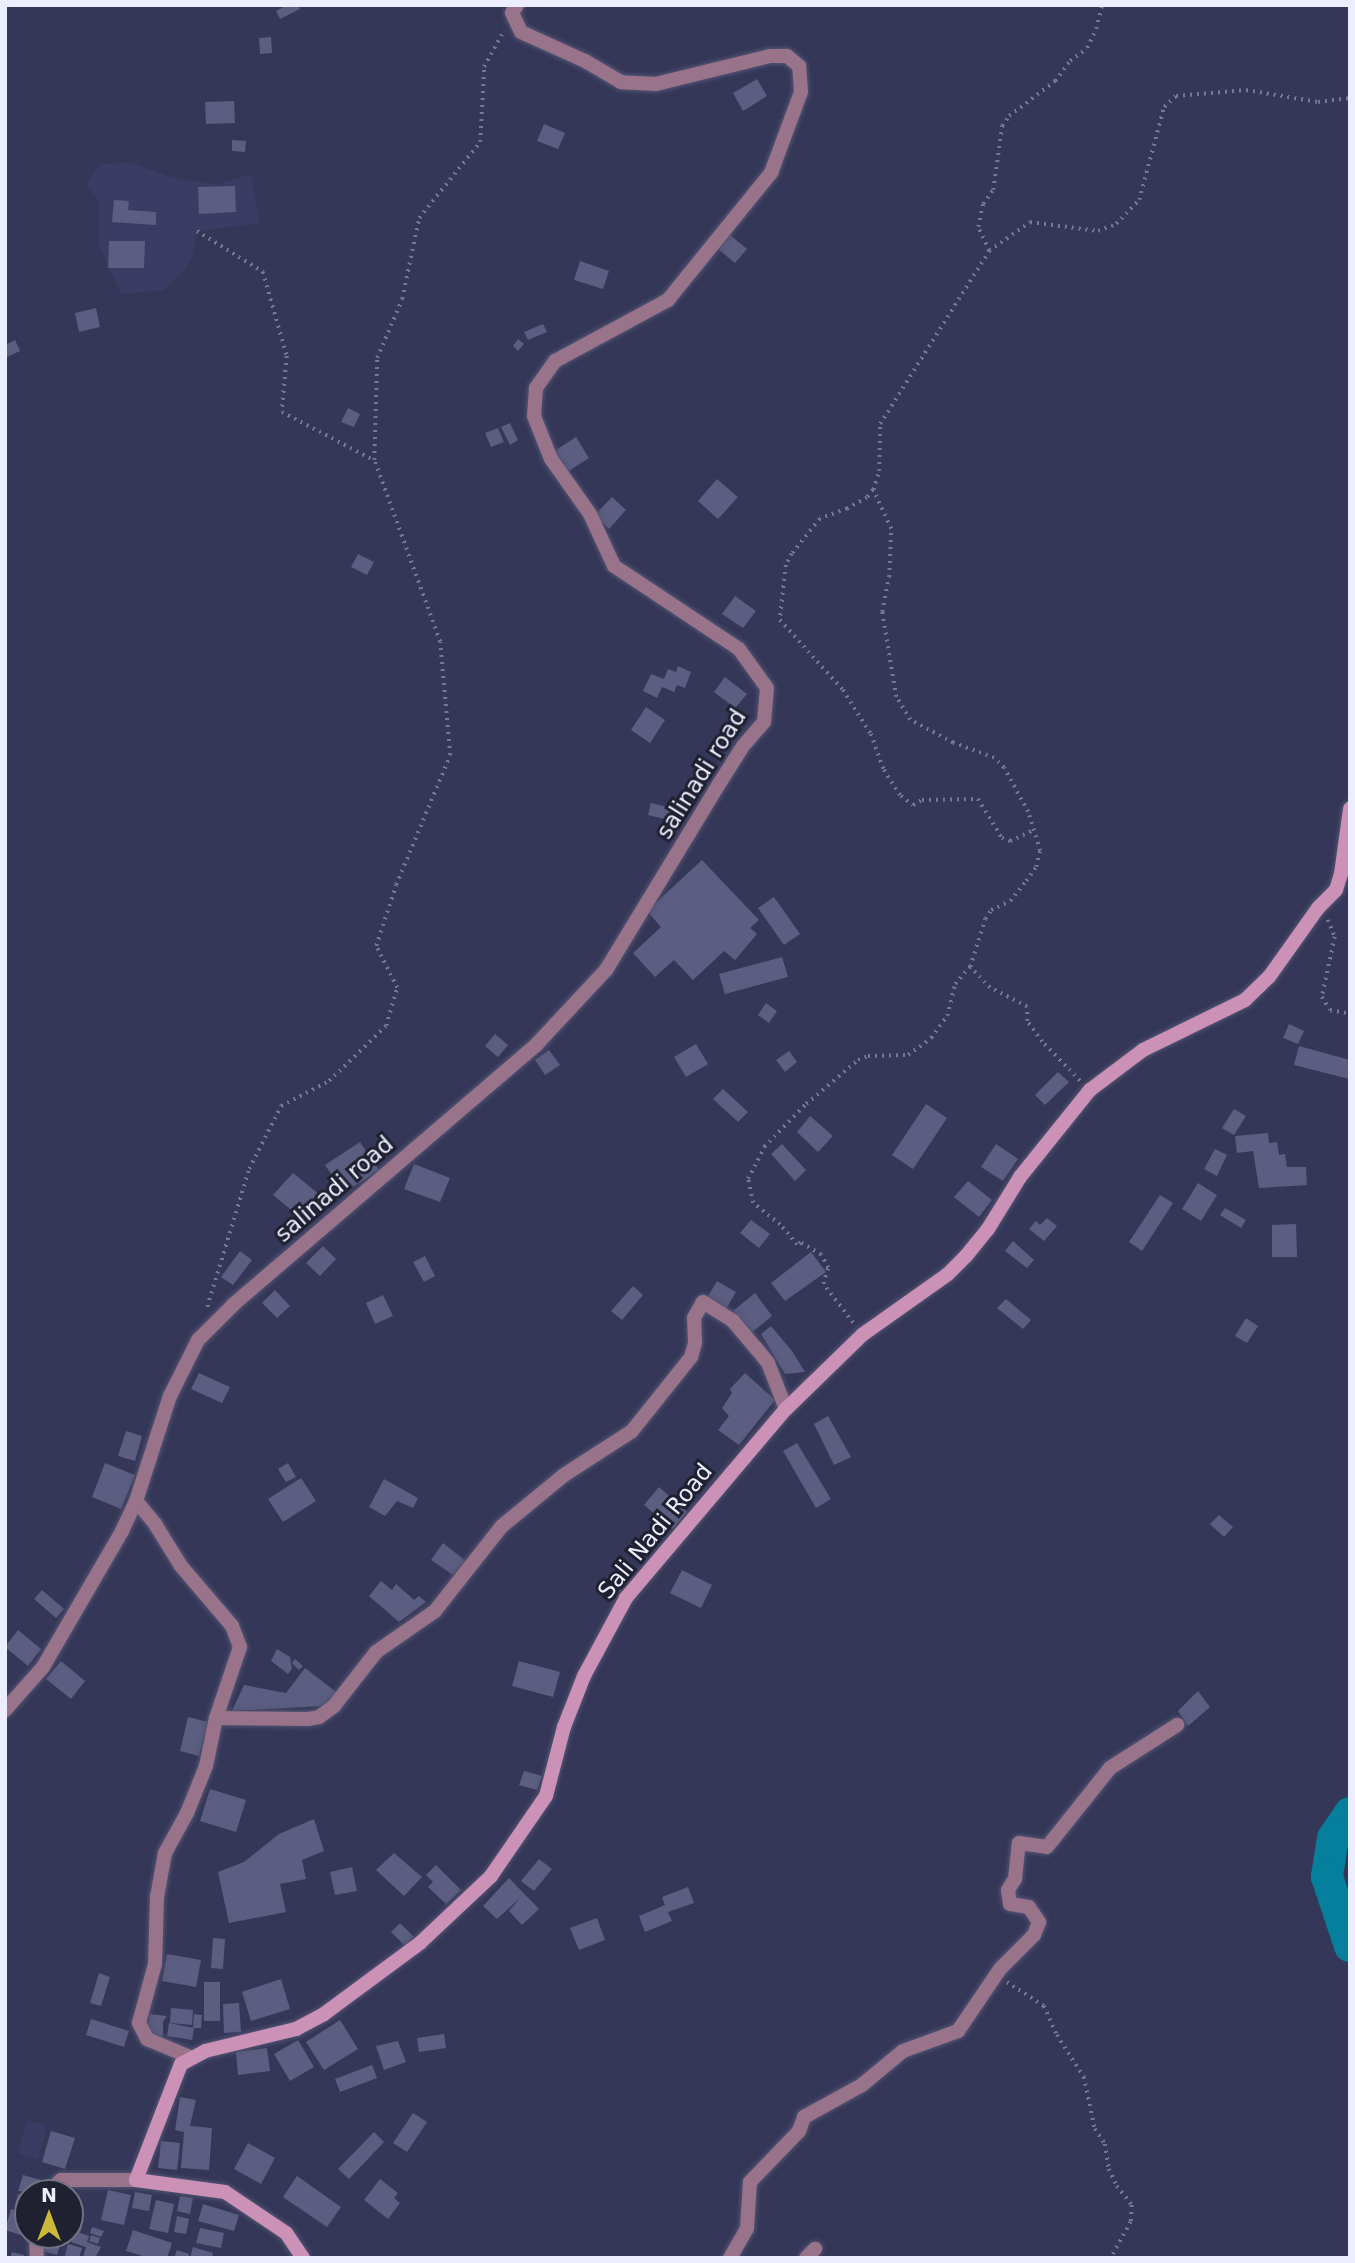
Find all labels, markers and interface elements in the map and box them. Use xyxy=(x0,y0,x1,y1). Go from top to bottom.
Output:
street label: salinadi road xyxy=(650,704,752,844)
street label: salinadi road xyxy=(269,1130,399,1248)
street label: Sali Nadi Road xyxy=(592,1458,718,1604)
north arrow xyxy=(14,2179,84,2249)
text: N xyxy=(41,2184,57,2206)

